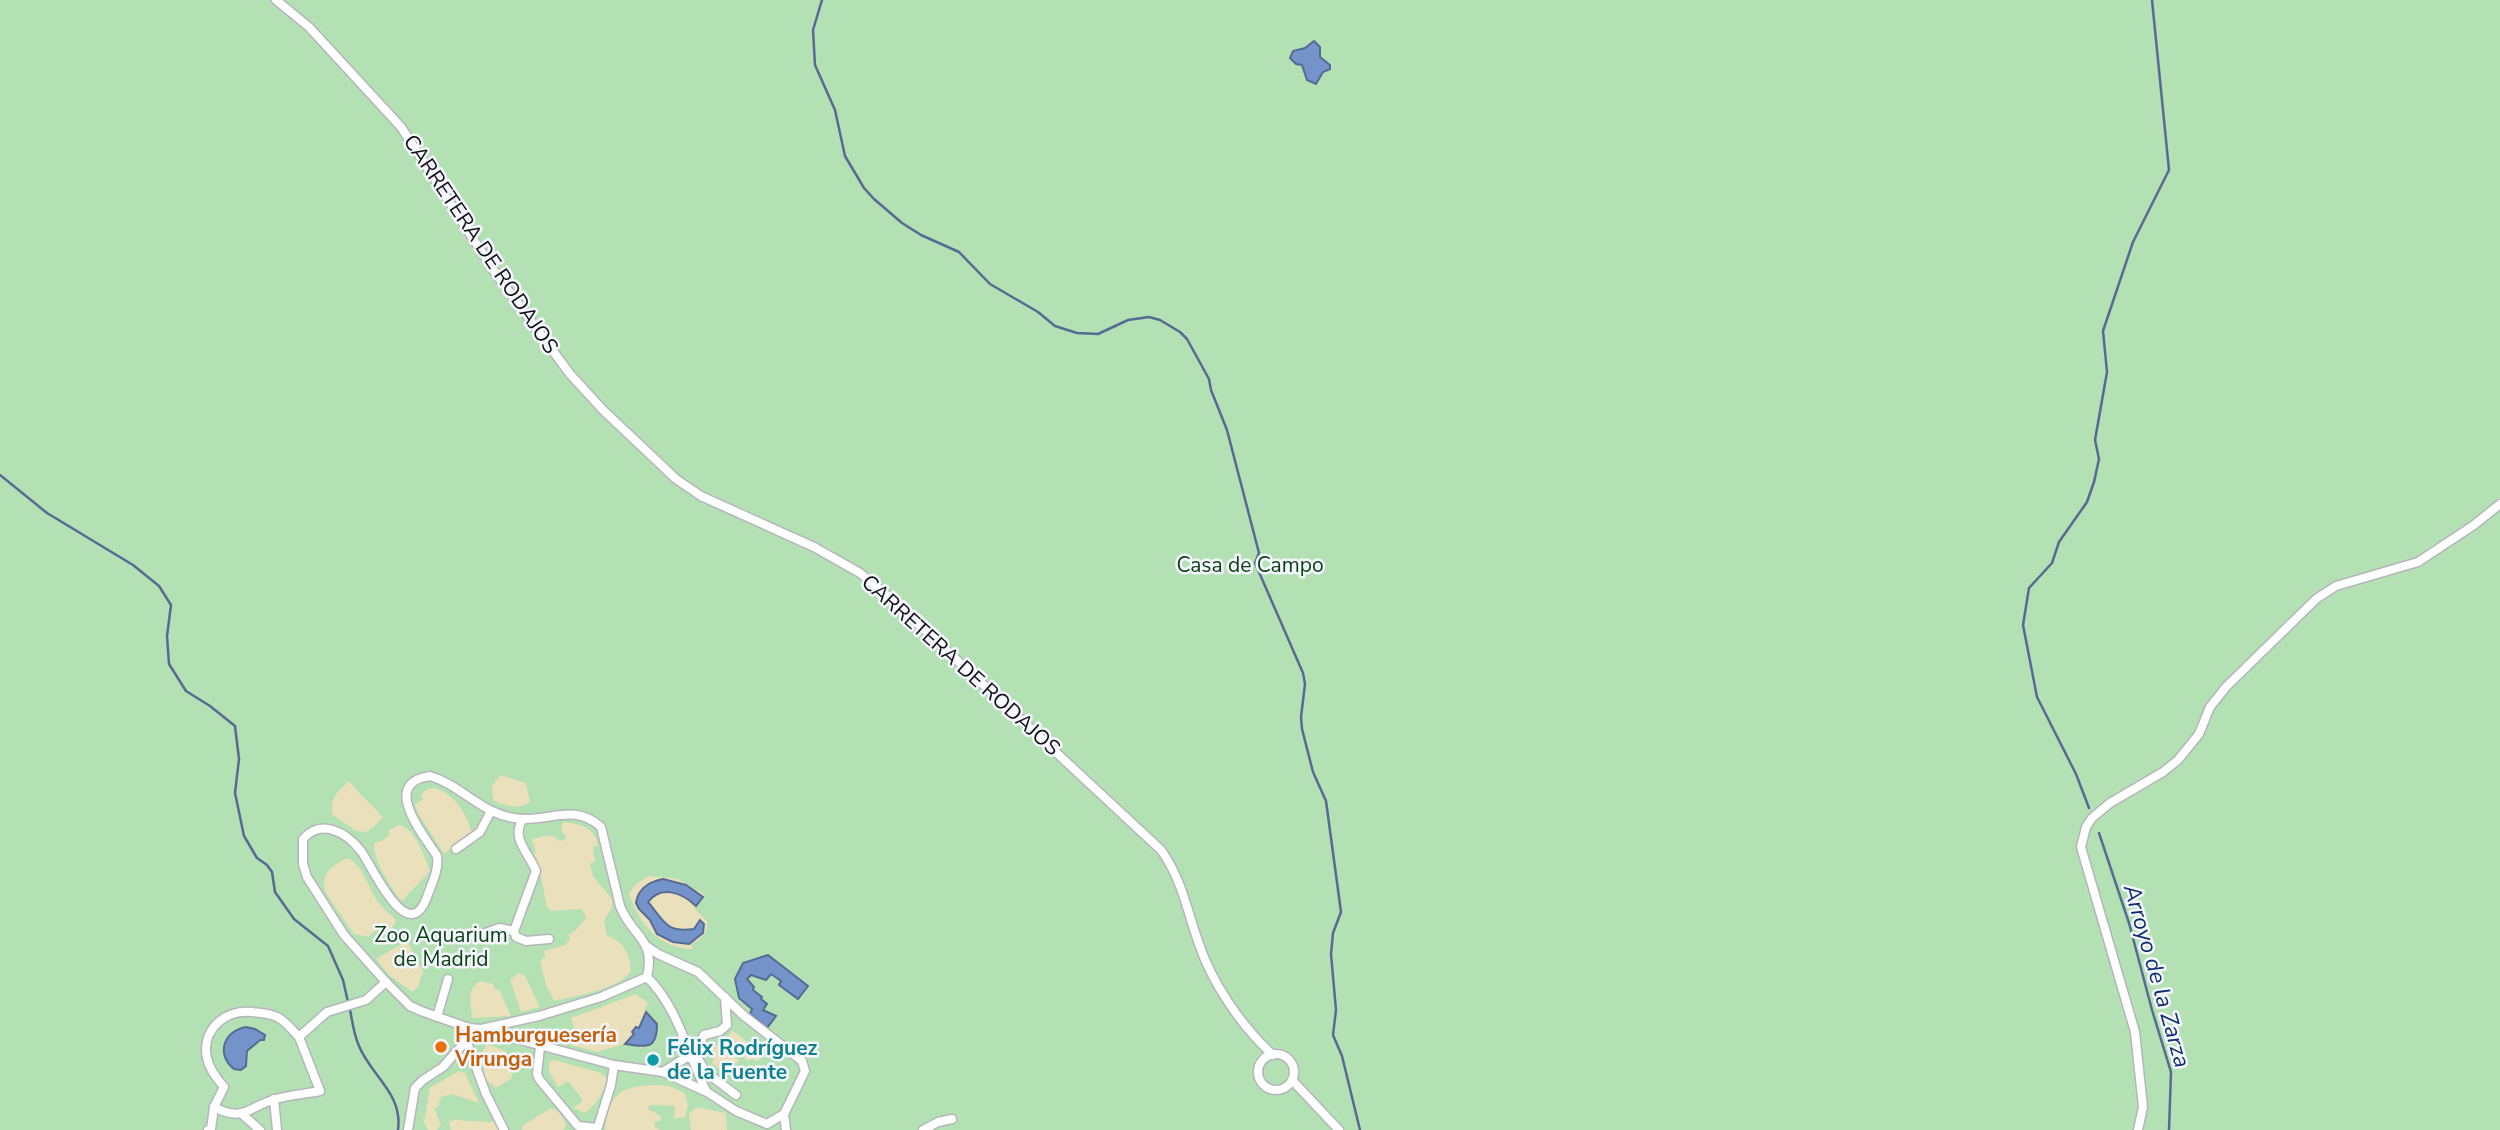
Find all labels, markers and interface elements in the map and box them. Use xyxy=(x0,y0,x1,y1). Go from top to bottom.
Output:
street label: CARRETERA DE RODAJOS xyxy=(397,129,565,359)
park label: Casa de Campo xyxy=(1176,551,1324,579)
street label: CARRETERA DE RODAJOS xyxy=(856,568,1067,762)
water label: Arroyo de la Zarza xyxy=(2116,880,2198,1071)
park label: Zoo Aquarium de Madrid xyxy=(374,921,508,973)
place label: Hamburguesería Virunga xyxy=(454,1021,617,1073)
place label: Félix Rodríguez de la Fuente xyxy=(667,1034,817,1086)
marker: Hamburguesería Virunga xyxy=(433,1039,449,1055)
marker: Félix Rodríguez de la Fuente xyxy=(645,1052,661,1068)

